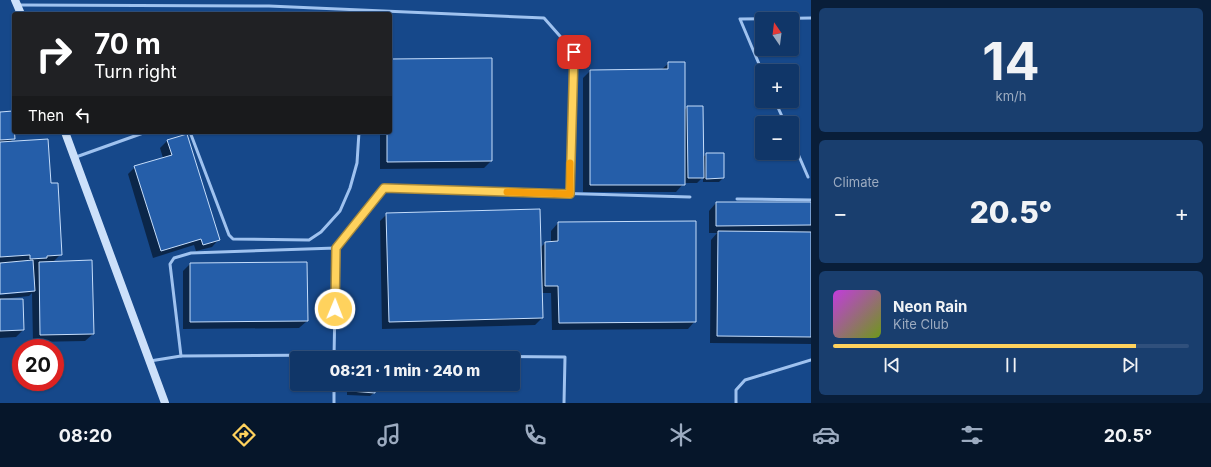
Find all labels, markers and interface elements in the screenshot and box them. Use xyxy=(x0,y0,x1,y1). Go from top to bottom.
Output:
north arrow xyxy=(755,12,799,56)
map controls xyxy=(755,12,799,160)
text: 70 m xyxy=(94,27,161,61)
icon: right xyxy=(28,28,80,80)
text: 14 xyxy=(982,30,1040,93)
pin xyxy=(557,35,591,69)
icon: arrive xyxy=(563,41,585,63)
text: Turn right xyxy=(94,61,177,82)
button: + xyxy=(755,64,799,108)
text: km/h xyxy=(996,88,1026,104)
icon: left xyxy=(72,104,94,126)
text: Then xyxy=(28,106,64,125)
button: − xyxy=(755,116,799,160)
text: Climate xyxy=(833,174,879,190)
text: 20.5° xyxy=(970,194,1052,230)
text: − xyxy=(833,200,848,226)
text: + xyxy=(1174,200,1189,226)
position arrow xyxy=(314,288,356,330)
text: Neon Rain xyxy=(893,297,967,316)
text: Kite Club xyxy=(893,316,949,332)
speed limit sign: 20 xyxy=(12,339,64,391)
icon: previous xyxy=(881,354,903,376)
icon: pause xyxy=(1000,354,1022,376)
icon: next xyxy=(1119,354,1141,376)
text: 08:21 · 1 min · 240 m xyxy=(330,361,480,380)
icon: directions xyxy=(230,421,258,449)
icon: music xyxy=(375,421,403,449)
icon: phone xyxy=(521,421,549,449)
icon: climate xyxy=(667,421,695,449)
icon: car xyxy=(812,421,840,449)
icon: filters xyxy=(958,421,986,449)
text: 08:20 xyxy=(59,425,112,446)
text: 20.5° xyxy=(1104,425,1152,446)

